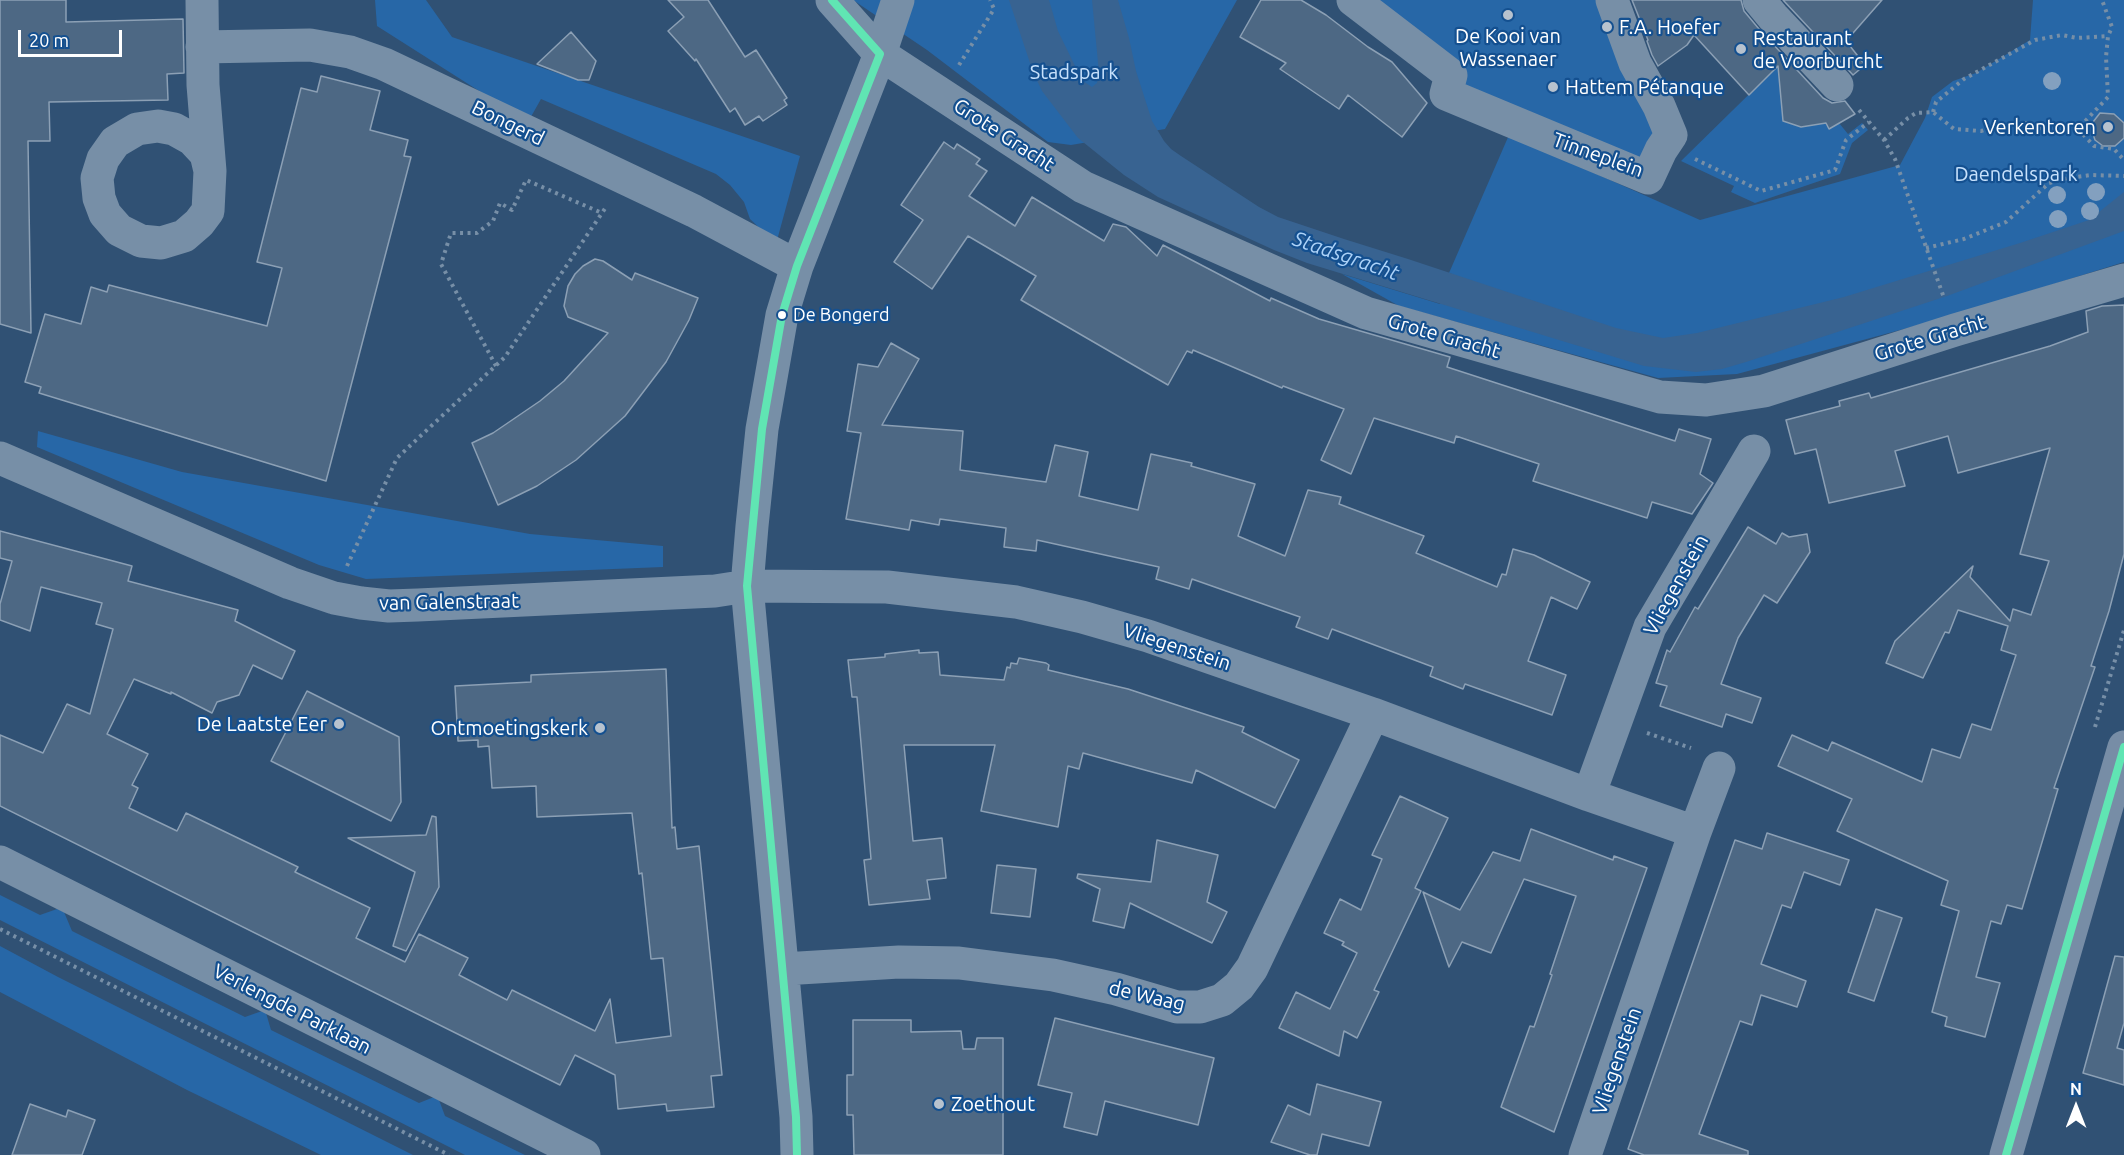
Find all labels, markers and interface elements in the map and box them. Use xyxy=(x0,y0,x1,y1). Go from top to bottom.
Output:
marker: De Kooi van Wassenaer xyxy=(1501,8,1515,22)
place label: F.A. Hoefer xyxy=(1619,15,1720,39)
scale bar xyxy=(21,18,124,56)
marker: F.A. Hoefer xyxy=(1600,20,1614,34)
place label: De Kooi van Wassenaer xyxy=(1455,24,1561,71)
place label: Restaurant de Voorburcht xyxy=(1753,26,1883,73)
text: 20 m xyxy=(29,30,69,50)
marker: Restaurant de Voorburcht xyxy=(1734,42,1748,56)
park label: Stadspark xyxy=(1030,60,1118,84)
place label: Hattem Pétanque xyxy=(1565,75,1724,99)
marker: Hattem Pétanque xyxy=(1546,80,1560,94)
street label: Grote Gracht xyxy=(949,93,1059,177)
street label: Bongerd xyxy=(468,95,548,151)
place label: Verkentoren xyxy=(1984,115,2096,139)
marker: Verkentoren xyxy=(2101,120,2115,134)
street label: Tinneplein xyxy=(1549,128,1647,182)
park label: Daendelspark xyxy=(1954,162,2078,186)
water label: Stadsgracht xyxy=(1290,226,1402,286)
place label: De Bongerd xyxy=(793,304,890,326)
marker: De Bongerd xyxy=(776,309,788,321)
street label: Grote Gracht xyxy=(1385,309,1503,363)
street label: Grote Gracht xyxy=(1871,310,1989,366)
street label: Vliegenstein xyxy=(1638,530,1714,640)
street label: van Galenstraat xyxy=(379,589,519,615)
street label: Vliegenstein xyxy=(1120,618,1234,676)
place label: De Laatste Eer xyxy=(197,712,327,736)
place label: Ontmoetingskerk xyxy=(430,716,588,740)
marker: De Laatste Eer xyxy=(332,717,346,731)
marker: Ontmoetingskerk xyxy=(593,721,607,735)
street label: Verlengde Parklaan xyxy=(209,959,375,1059)
street label: de Waag xyxy=(1107,976,1187,1016)
street label: Vliegenstein xyxy=(1587,1004,1647,1118)
north arrow xyxy=(2046,1077,2106,1137)
text: N xyxy=(2070,1080,2082,1098)
place label: Zoethout xyxy=(951,1092,1035,1116)
marker: Zoethout xyxy=(932,1097,946,1111)

